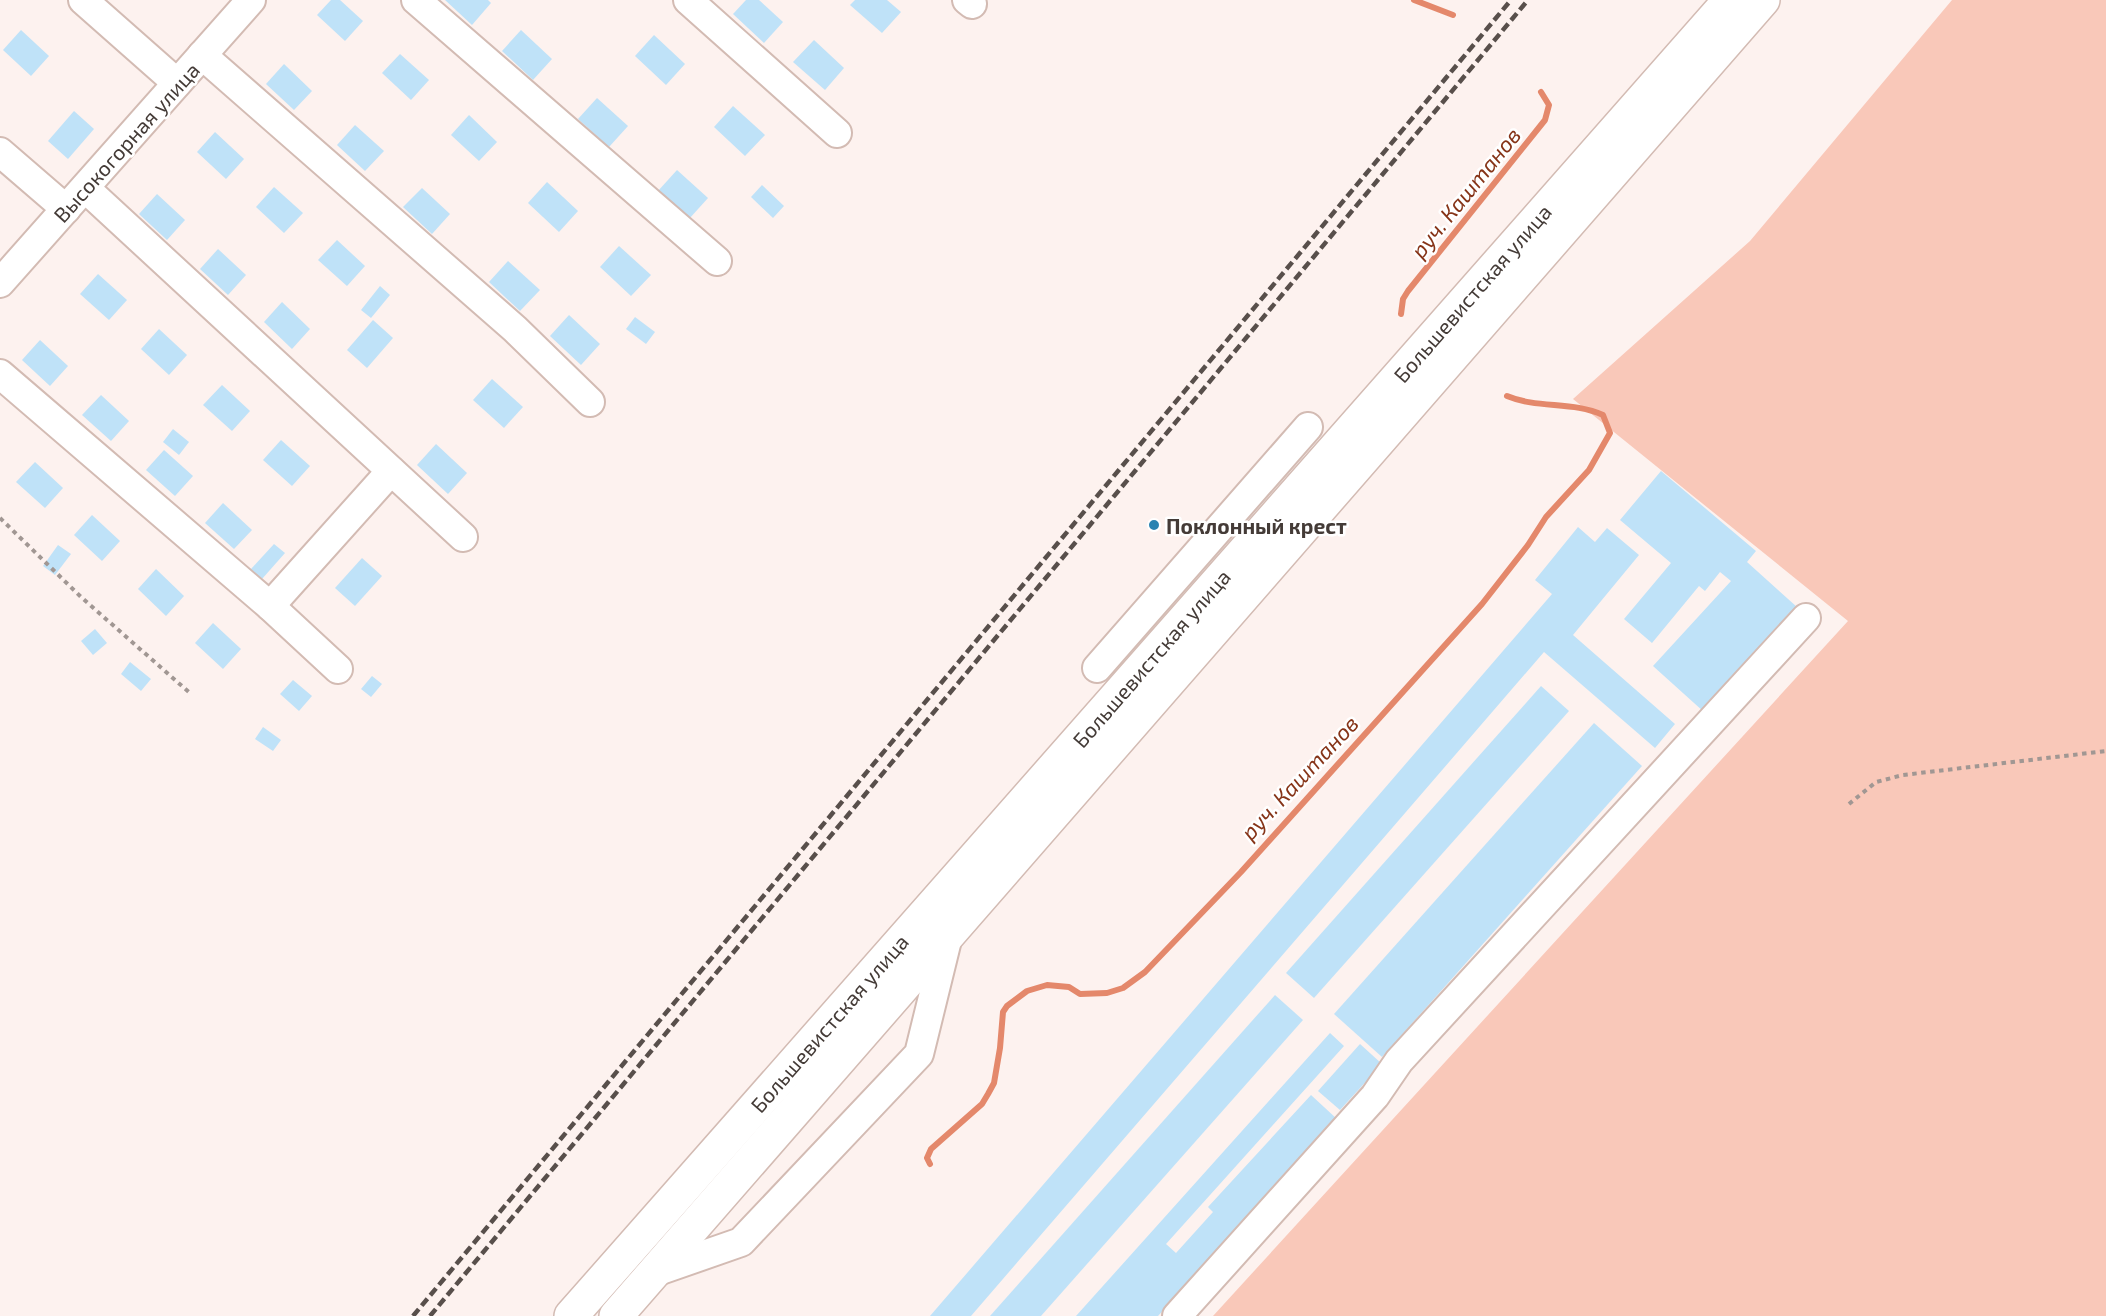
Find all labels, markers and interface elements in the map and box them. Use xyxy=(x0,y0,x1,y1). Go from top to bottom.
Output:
street label: Высокогорная улица xyxy=(48,57,205,227)
water label: руч. Каштанов xyxy=(1405,122,1525,262)
street label: Большевистская улица xyxy=(1388,199,1557,388)
place label: Поклонный крест xyxy=(1166,513,1347,538)
marker: Поклонный крест xyxy=(1147,518,1161,532)
street label: Большевистская улица xyxy=(1067,564,1236,753)
water label: руч. Каштанов xyxy=(1235,710,1363,844)
street label: Большевистская улица xyxy=(745,929,914,1118)

